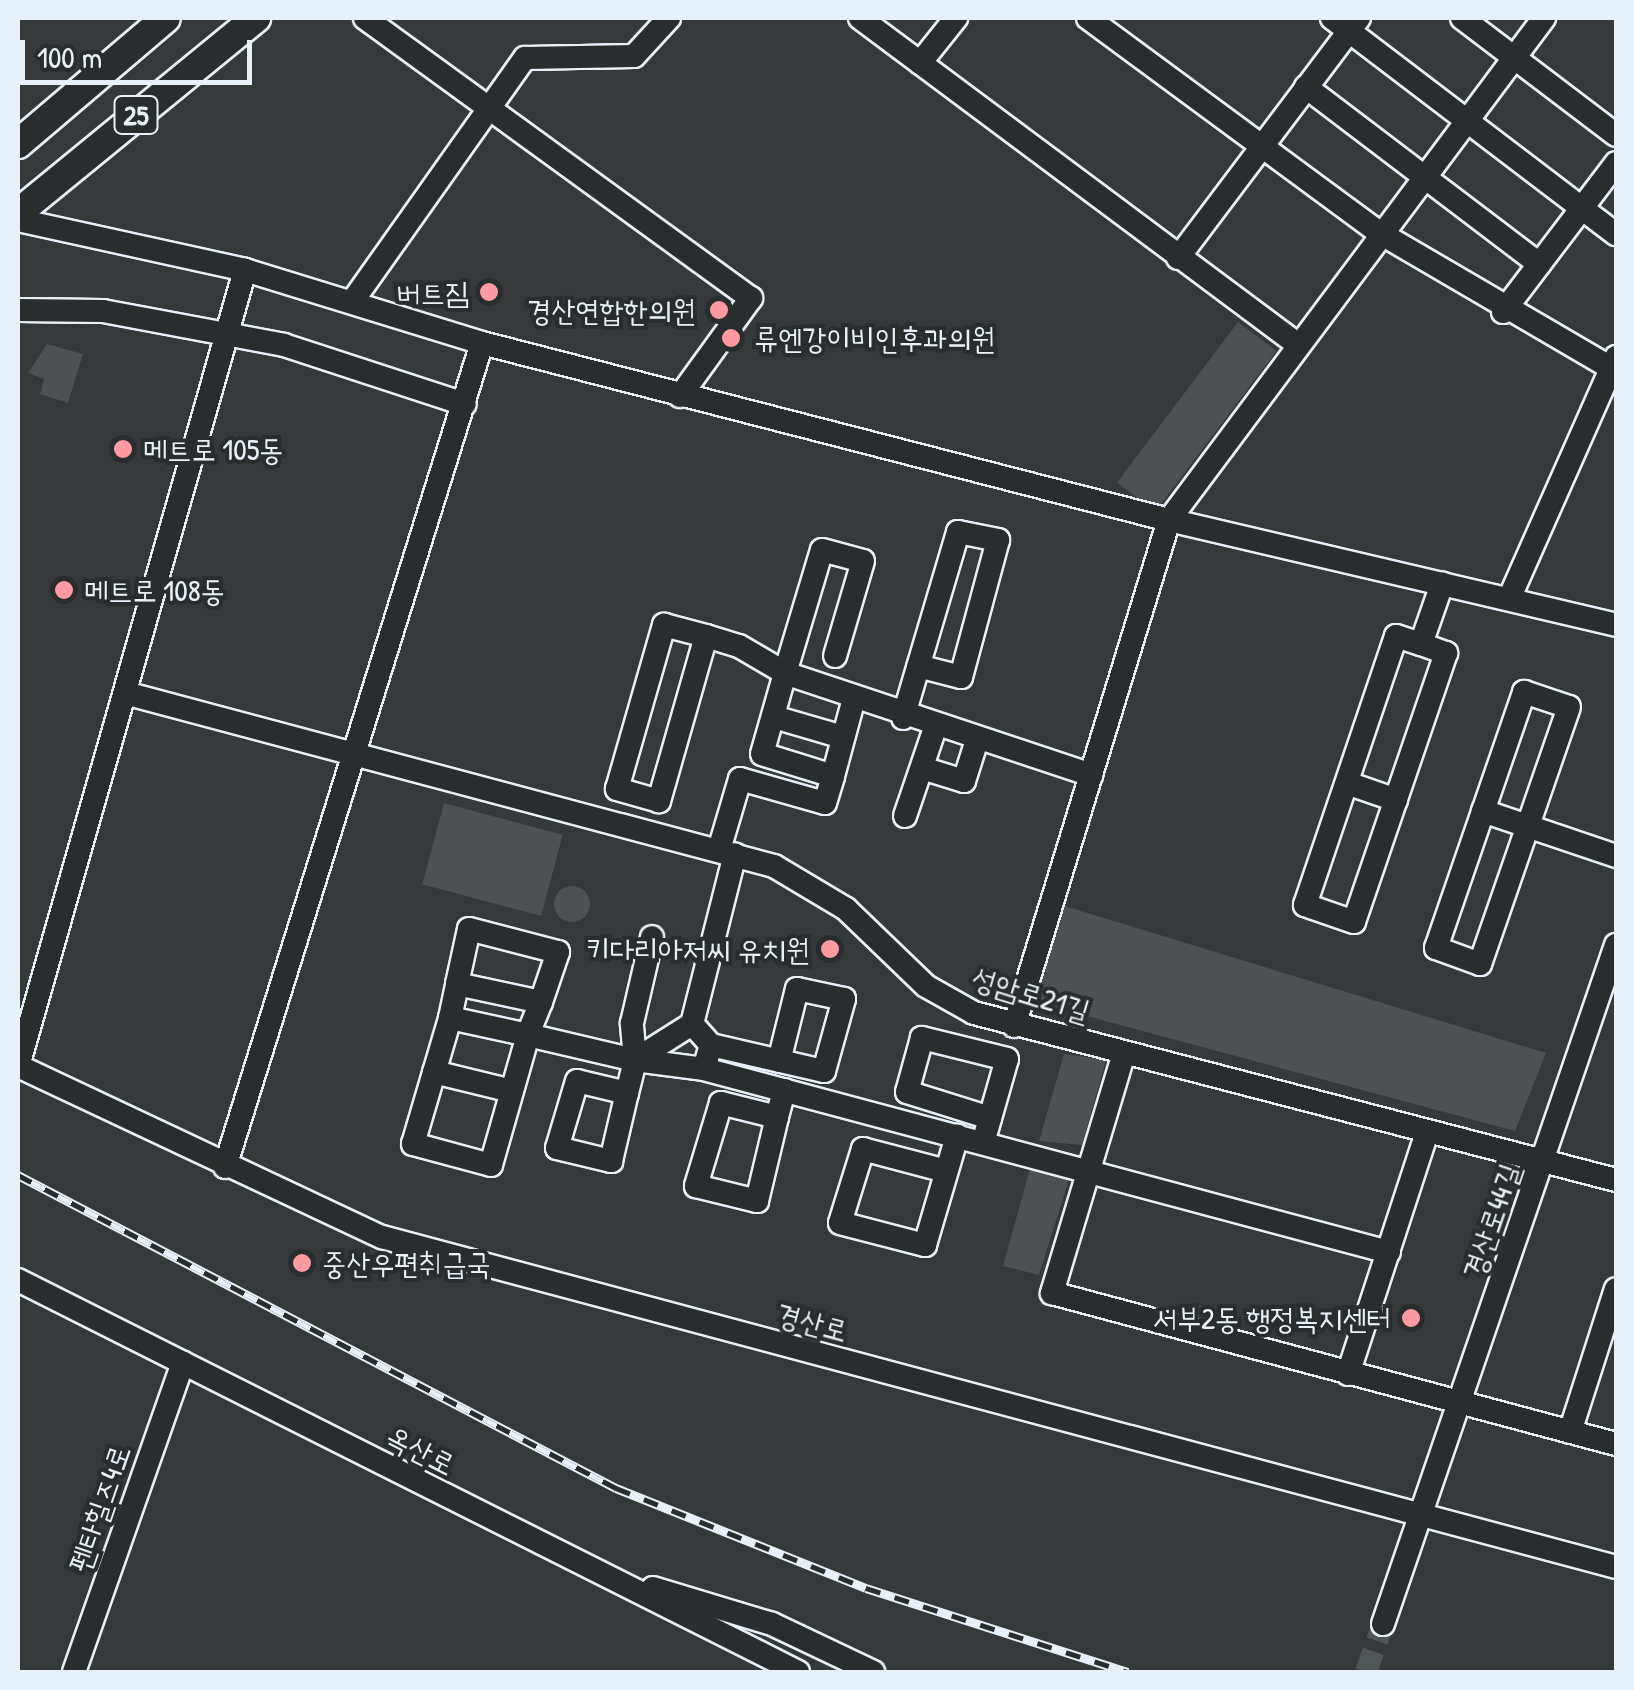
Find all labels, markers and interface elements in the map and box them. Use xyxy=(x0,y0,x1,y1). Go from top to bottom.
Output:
scale bar xyxy=(25,20,258,82)
text: 100 m xyxy=(37,37,102,77)
road number: 25 xyxy=(114,92,158,138)
place label: 버트짐 xyxy=(397,274,469,310)
marker: 버트짐 xyxy=(478,281,500,303)
place label: 경산연합한의원 xyxy=(527,292,696,328)
marker: 경산연합한의원 xyxy=(706,297,732,323)
place label: 류엔강이비인후과의원 xyxy=(754,320,995,356)
marker: 류엔강이비인후과의원 xyxy=(718,325,744,351)
place label: 메트로 105동 xyxy=(143,431,283,467)
marker: 메트로 105동 xyxy=(112,438,134,460)
place label: 메트로 108동 xyxy=(84,572,225,608)
marker: 메트로 108동 xyxy=(53,579,75,601)
place label: 키다리아저씨 유치원 xyxy=(586,931,810,967)
marker: 키다리아저씨 유치원 xyxy=(819,938,841,960)
street label: 성암로21길 xyxy=(968,959,1094,1029)
street label: 경산로44길 xyxy=(1455,1159,1527,1283)
place label: 중산우편취급국 xyxy=(322,1245,491,1281)
marker: 중산우편취급국 xyxy=(291,1252,313,1274)
street label: 경산로 xyxy=(772,1295,852,1349)
place label: 서부2동 행정복지센터 xyxy=(1153,1300,1391,1336)
marker: 서부2동 행정복지센터 xyxy=(1400,1307,1422,1329)
street label: 옥산로 xyxy=(381,1418,461,1482)
street label: 펜타힐즈4로 xyxy=(61,1440,137,1576)

